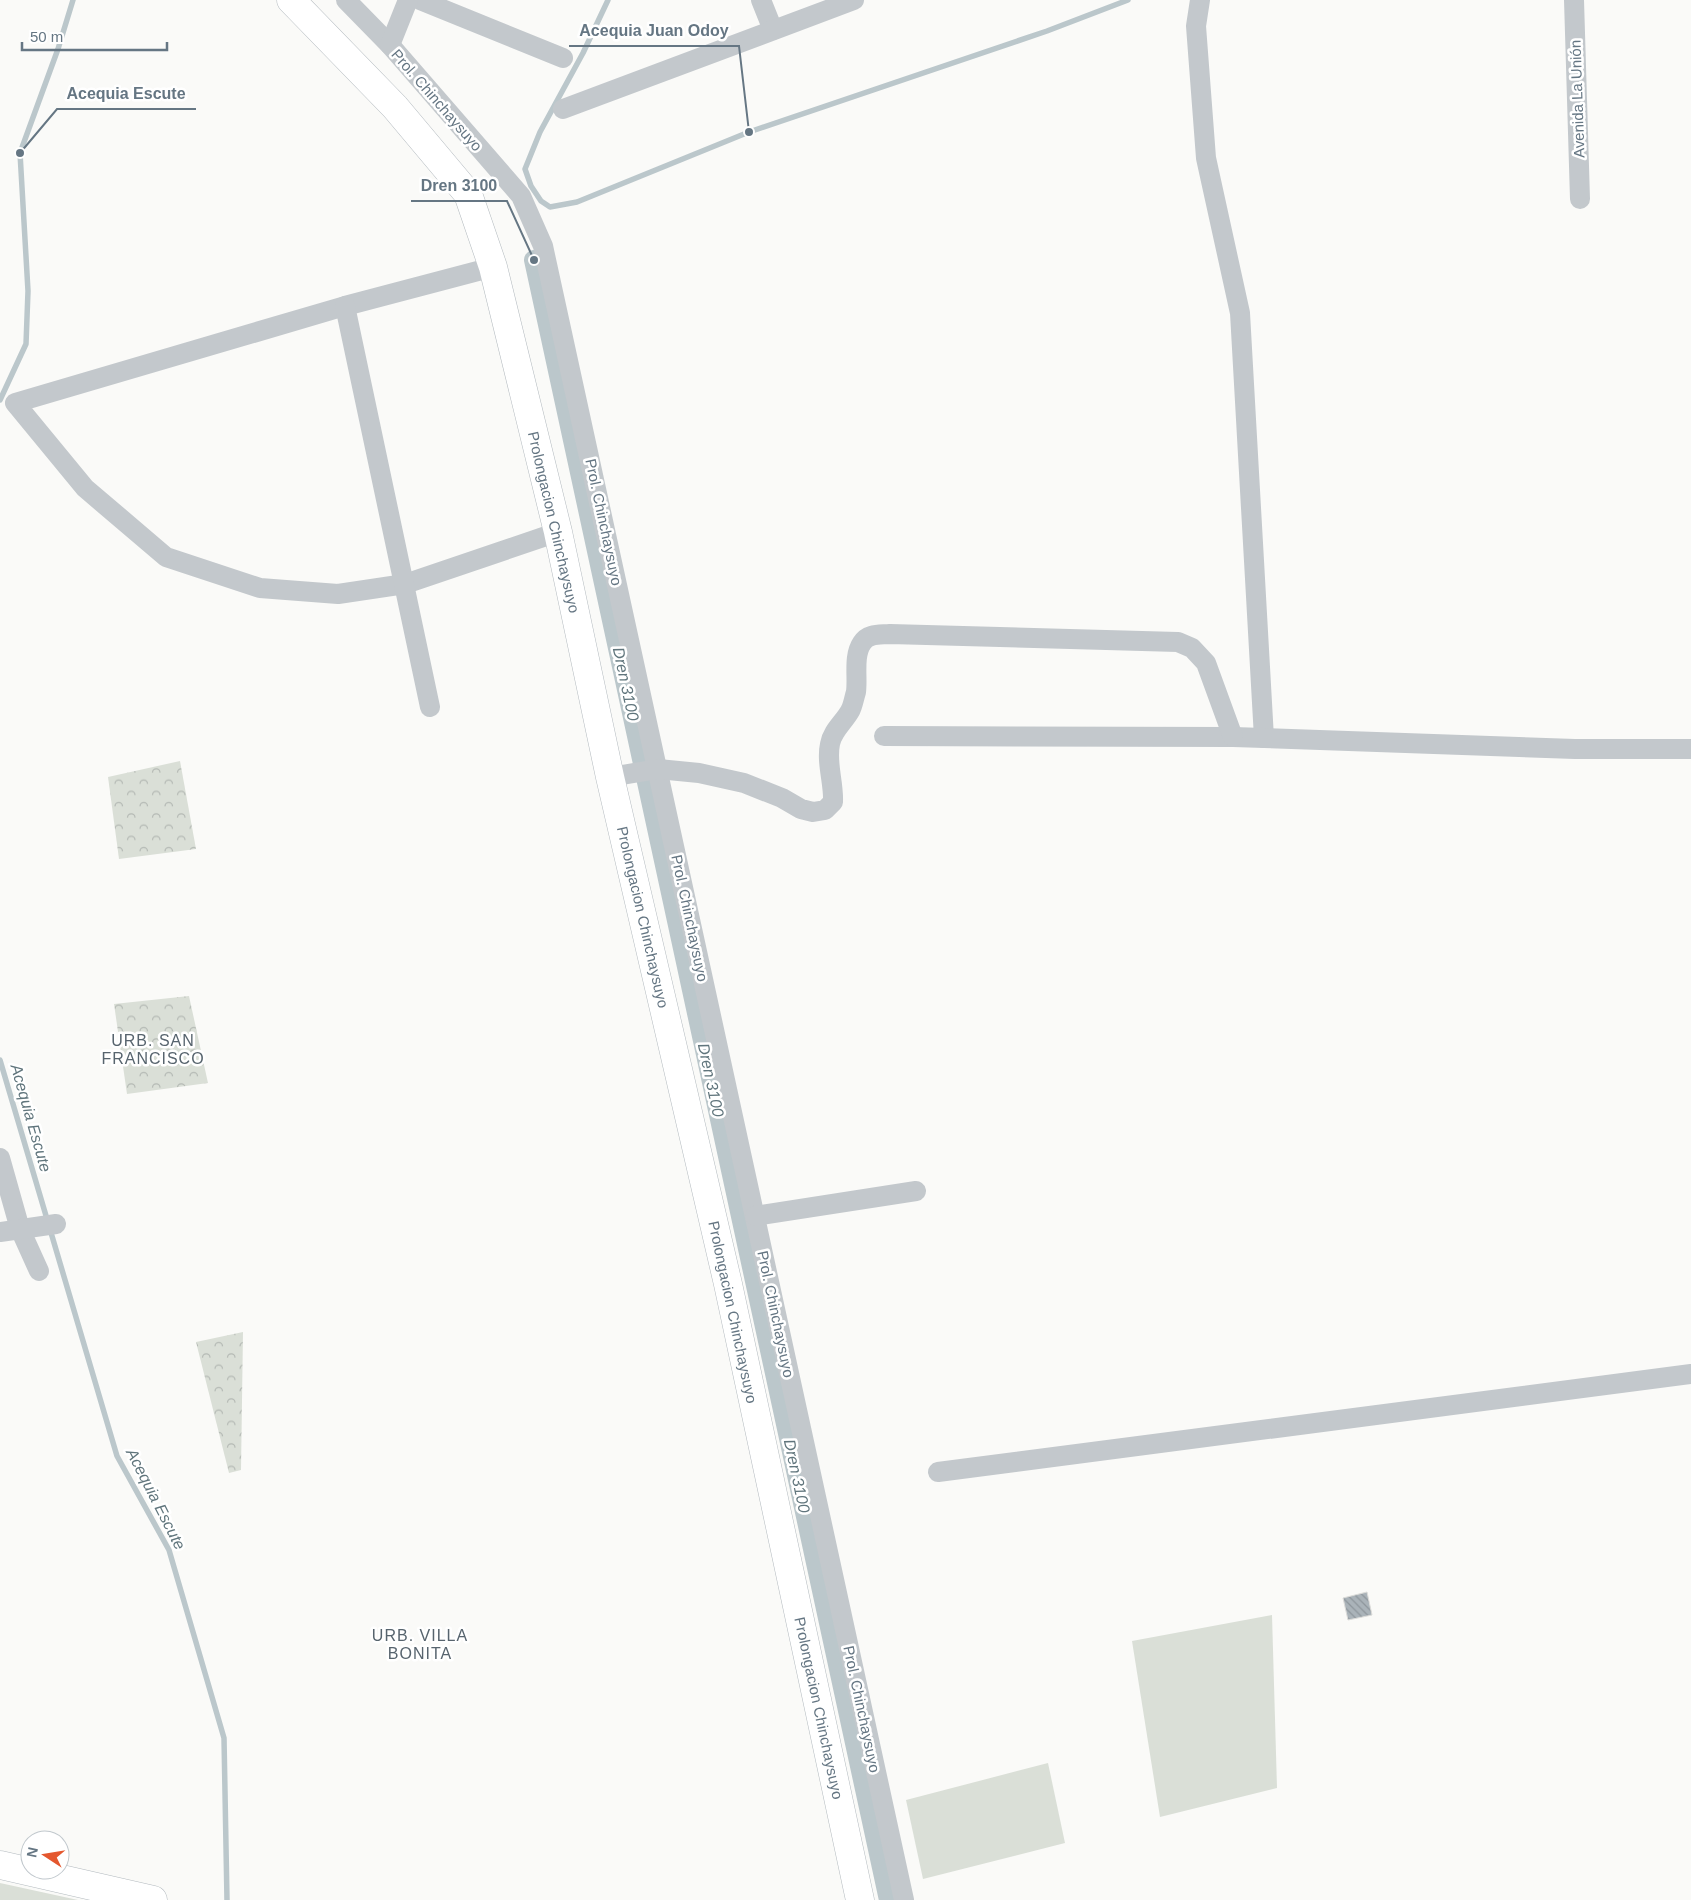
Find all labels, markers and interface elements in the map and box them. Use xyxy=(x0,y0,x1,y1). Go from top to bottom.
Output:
callout: Acequia Juan Odoy xyxy=(569,15,739,46)
scale bar xyxy=(22,20,168,52)
text: Acequia Juan Odoy xyxy=(579,22,729,39)
text: 50 m xyxy=(30,28,63,45)
street label: Avenida La Unión xyxy=(1566,40,1588,158)
street label: Prol. Chinchaysuyo xyxy=(388,46,486,154)
callout: Acequia Escute xyxy=(57,78,196,109)
text: Acequia Escute xyxy=(66,85,186,102)
callout: Dren 3100 xyxy=(411,170,507,201)
text: Dren 3100 xyxy=(421,177,497,194)
street label: Prolongacion Chinchaysuyo xyxy=(525,429,583,615)
street label: Prol. Chinchaysuyo xyxy=(582,457,626,587)
water label: Dren 3100 xyxy=(610,646,642,722)
street label: Prolongacion Chinchaysuyo xyxy=(614,824,672,1010)
street label: Prol. Chinchaysuyo xyxy=(668,853,712,983)
district label: URB. SAN FRANCISCO xyxy=(101,1032,205,1067)
water label: Dren 3100 xyxy=(695,1042,727,1118)
water label: Acequia Escute xyxy=(7,1061,55,1174)
street label: Prolongacion Chinchaysuyo xyxy=(705,1219,761,1405)
street label: Prol. Chinchaysuyo xyxy=(754,1249,798,1379)
water label: Dren 3100 xyxy=(781,1438,813,1514)
water label: Acequia Escute xyxy=(123,1445,189,1552)
street label: Prolongacion Chinchaysuyo xyxy=(791,1615,847,1801)
district label: URB. VILLA BONITA xyxy=(372,1627,468,1662)
street label: Prol. Chinchaysuyo xyxy=(840,1644,884,1774)
north arrow xyxy=(20,1830,70,1880)
text: N xyxy=(23,1846,41,1859)

